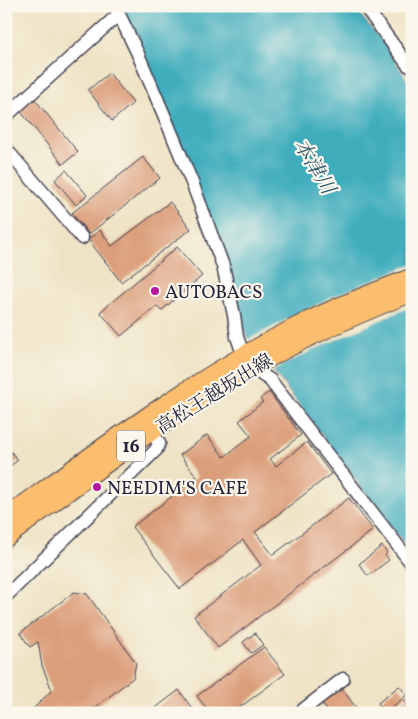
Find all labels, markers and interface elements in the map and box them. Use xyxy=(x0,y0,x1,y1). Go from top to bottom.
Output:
water label: 本津川 xyxy=(286,134,342,202)
place label: AUTOBACS xyxy=(165,280,262,306)
marker: AUTOBACS xyxy=(149,285,161,297)
street label: 高松王越坂出線 xyxy=(152,348,278,441)
road number: 16 xyxy=(117,431,145,462)
place label: NEEDIM'S CAFE xyxy=(107,476,247,502)
marker: NEEDIM'S CAFE xyxy=(91,481,103,493)

